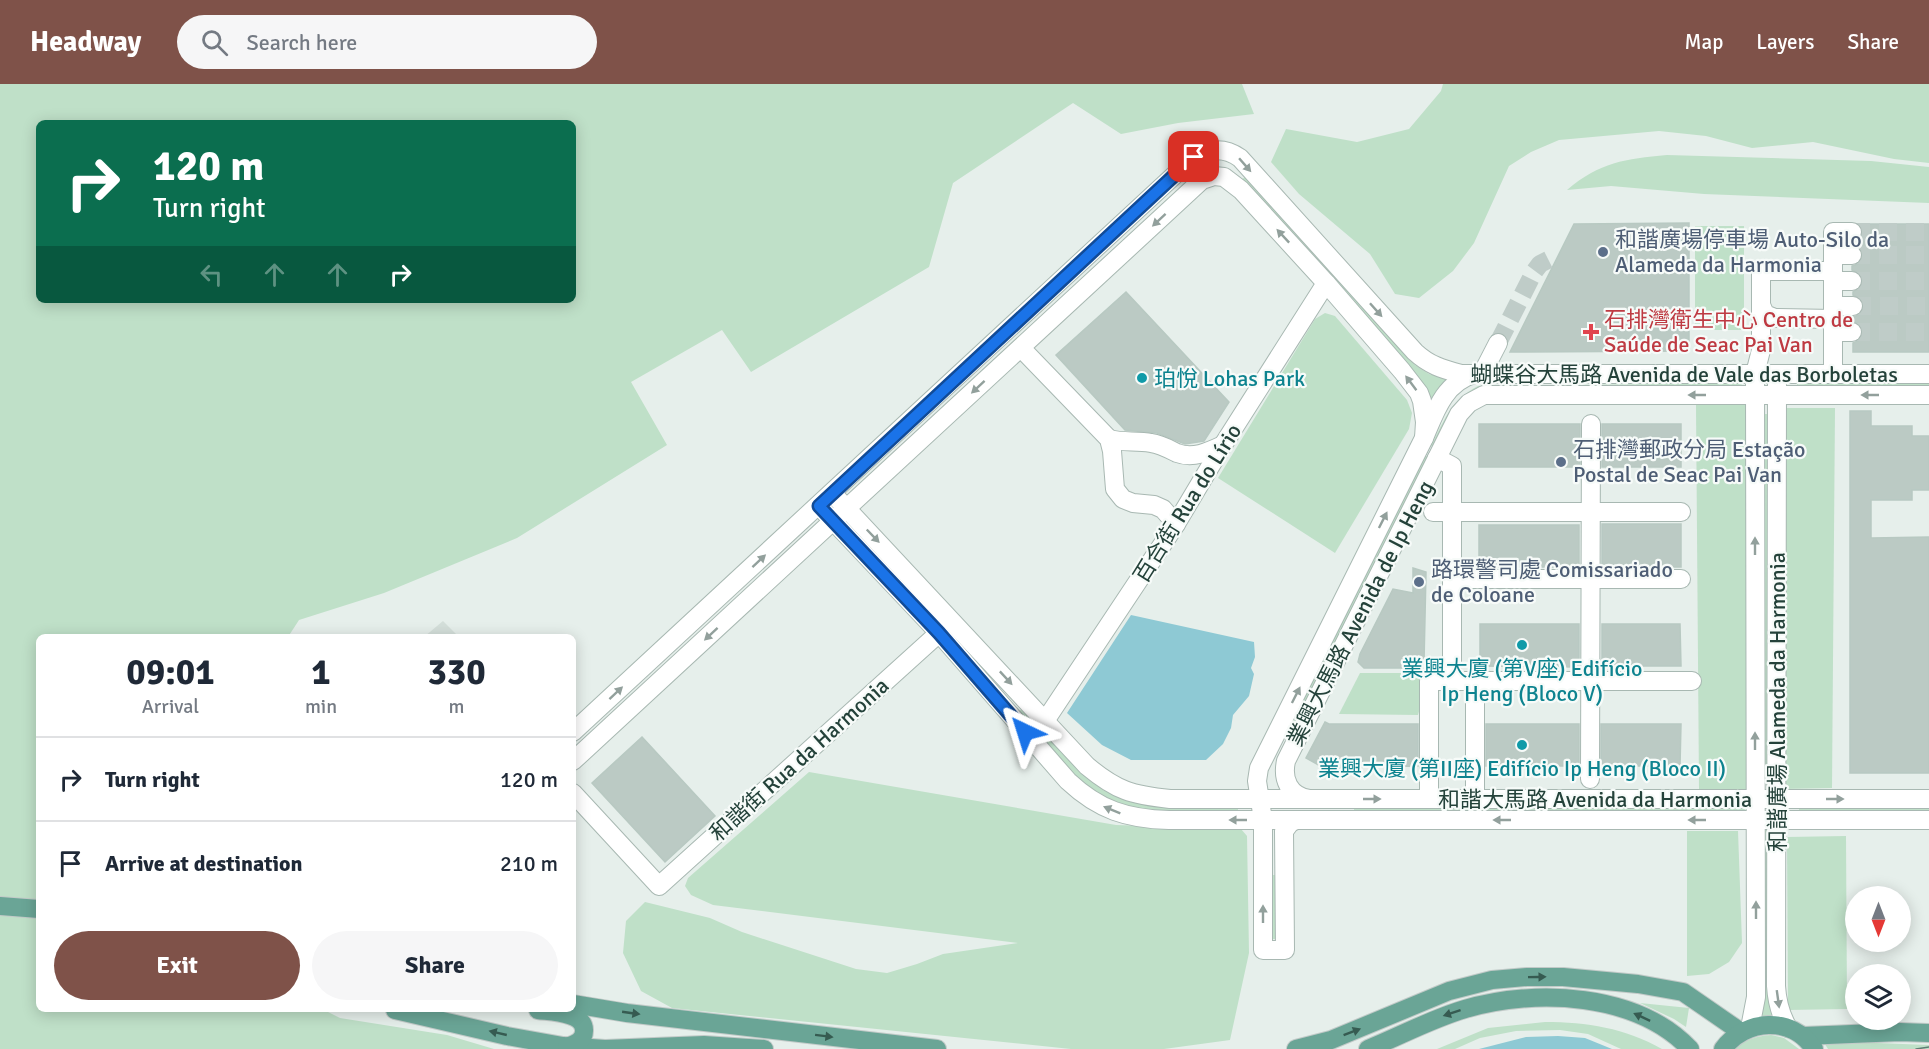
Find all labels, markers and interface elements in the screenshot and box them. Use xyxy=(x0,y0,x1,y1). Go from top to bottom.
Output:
search box xyxy=(177,15,597,69)
text: Headway xyxy=(30,25,141,59)
icon: search xyxy=(198,26,231,59)
text: Search here xyxy=(246,29,357,56)
text: Map xyxy=(1685,29,1723,55)
text: Layers xyxy=(1756,29,1814,55)
text: Share xyxy=(1847,29,1899,55)
pin xyxy=(1168,131,1219,182)
icon: arrive xyxy=(1177,140,1210,173)
text: 120 m xyxy=(153,141,264,192)
icon: right xyxy=(54,144,132,222)
one-way arrow xyxy=(1239,158,1252,173)
text: Turn right xyxy=(153,192,266,225)
one-way arrow xyxy=(1152,213,1167,226)
place label: 和諧廣場停車場 Auto-Silo da Alameda da Harmonia xyxy=(1615,226,1889,278)
one-way arrow xyxy=(1277,229,1290,244)
marker: 和諧廣場停車場 Auto-Silo da Alameda da Harmonia xyxy=(1596,245,1610,259)
icon: left xyxy=(195,258,228,291)
icon: ahead xyxy=(258,258,291,291)
icon: ahead xyxy=(321,258,354,291)
icon: right xyxy=(384,258,417,291)
one-way arrow xyxy=(1369,302,1382,317)
place label: 石排灣衛生中心 Centro de Saúde de Seac Pai Van xyxy=(1604,306,1853,358)
marker: 石排灣衛生中心 Centro de Saúde de Seac Pai Van xyxy=(1582,323,1600,341)
street label: 蝴蝶谷大馬路 Avenida de Vale das Borboletas xyxy=(1470,361,1898,388)
place label: 珀悅 Lohas Park xyxy=(1154,365,1305,392)
marker: 珀悅 Lohas Park xyxy=(1135,371,1149,385)
one-way arrow xyxy=(1405,375,1417,391)
one-way arrow xyxy=(971,380,985,394)
one-way arrow xyxy=(1687,390,1706,400)
one-way arrow xyxy=(1861,390,1880,400)
street label: 百合街 Rua do Lírio xyxy=(1128,419,1247,588)
place label: 石排灣郵政分局 Estação Postal de Seac Pai Van xyxy=(1573,436,1806,488)
marker: 石排灣郵政分局 Estação Postal de Seac Pai Van xyxy=(1554,455,1568,469)
street label: 業興大馬路 Avenida de Ip Heng xyxy=(1282,476,1439,750)
one-way arrow xyxy=(1379,512,1388,529)
one-way arrow xyxy=(866,528,880,543)
one-way arrow xyxy=(1750,536,1760,555)
street label: 和諧廣場 Alameda da Harmonia xyxy=(1764,552,1791,852)
one-way arrow xyxy=(752,554,767,568)
place label: 路環警司處 Comissariado de Coloane xyxy=(1431,556,1673,608)
marker: 路環警司處 Comissariado de Coloane xyxy=(1412,575,1426,589)
one-way arrow xyxy=(704,627,719,641)
marker: 業興大廈 (第V座) Edifício Ip Heng (Bloco V) xyxy=(1515,638,1529,652)
text: 09:01 xyxy=(126,650,215,695)
text: 1 xyxy=(311,650,331,695)
text: 330 xyxy=(427,650,486,695)
place label: 業興大廈 (第V座) Edifício Ip Heng (Bloco V) xyxy=(1402,655,1642,707)
one-way arrow xyxy=(999,671,1013,686)
street label: 和諧街 Rua da Harmonia xyxy=(704,672,894,847)
one-way arrow xyxy=(1291,686,1301,703)
one-way arrow xyxy=(608,687,623,700)
text: Arrival xyxy=(142,694,199,719)
text: min xyxy=(305,694,337,719)
text: m xyxy=(449,694,465,719)
position arrow xyxy=(993,700,1057,764)
one-way arrow xyxy=(1750,731,1760,750)
marker: 業興大廈 (第II座) Edifício Ip Heng (Bloco II) xyxy=(1515,738,1529,752)
place label: 業興大廈 (第II座) Edifício Ip Heng (Bloco II) xyxy=(1318,755,1726,782)
icon: right xyxy=(54,763,87,796)
text: Turn right xyxy=(105,766,200,793)
text: 120 m xyxy=(500,766,558,793)
street label: 和諧大馬路 Avenida da Harmonia xyxy=(1438,786,1752,813)
one-way arrow xyxy=(1363,794,1382,804)
one-way arrow xyxy=(1825,794,1844,804)
one-way arrow xyxy=(1103,805,1121,815)
one-way arrow xyxy=(1228,815,1247,825)
one-way arrow xyxy=(1493,815,1512,825)
one-way arrow xyxy=(1688,815,1707,825)
icon: arrive xyxy=(54,847,87,880)
text: Arrive at destination xyxy=(105,850,302,877)
text: 210 m xyxy=(500,850,558,877)
north arrow xyxy=(1845,886,1911,952)
map controls xyxy=(1845,886,1911,1030)
one-way arrow xyxy=(1751,900,1761,919)
one-way arrow xyxy=(1258,904,1268,923)
button: Exit xyxy=(54,931,300,1000)
button: Share xyxy=(312,931,558,1000)
button: layers xyxy=(1845,964,1911,1030)
one-way arrow xyxy=(1527,972,1546,982)
one-way arrow xyxy=(1773,990,1782,1009)
one-way arrow xyxy=(621,1009,640,1018)
one-way arrow xyxy=(1443,1009,1461,1019)
one-way arrow xyxy=(1634,1012,1651,1021)
one-way arrow xyxy=(1343,1027,1361,1037)
one-way arrow xyxy=(488,1028,507,1038)
one-way arrow xyxy=(815,1031,834,1041)

